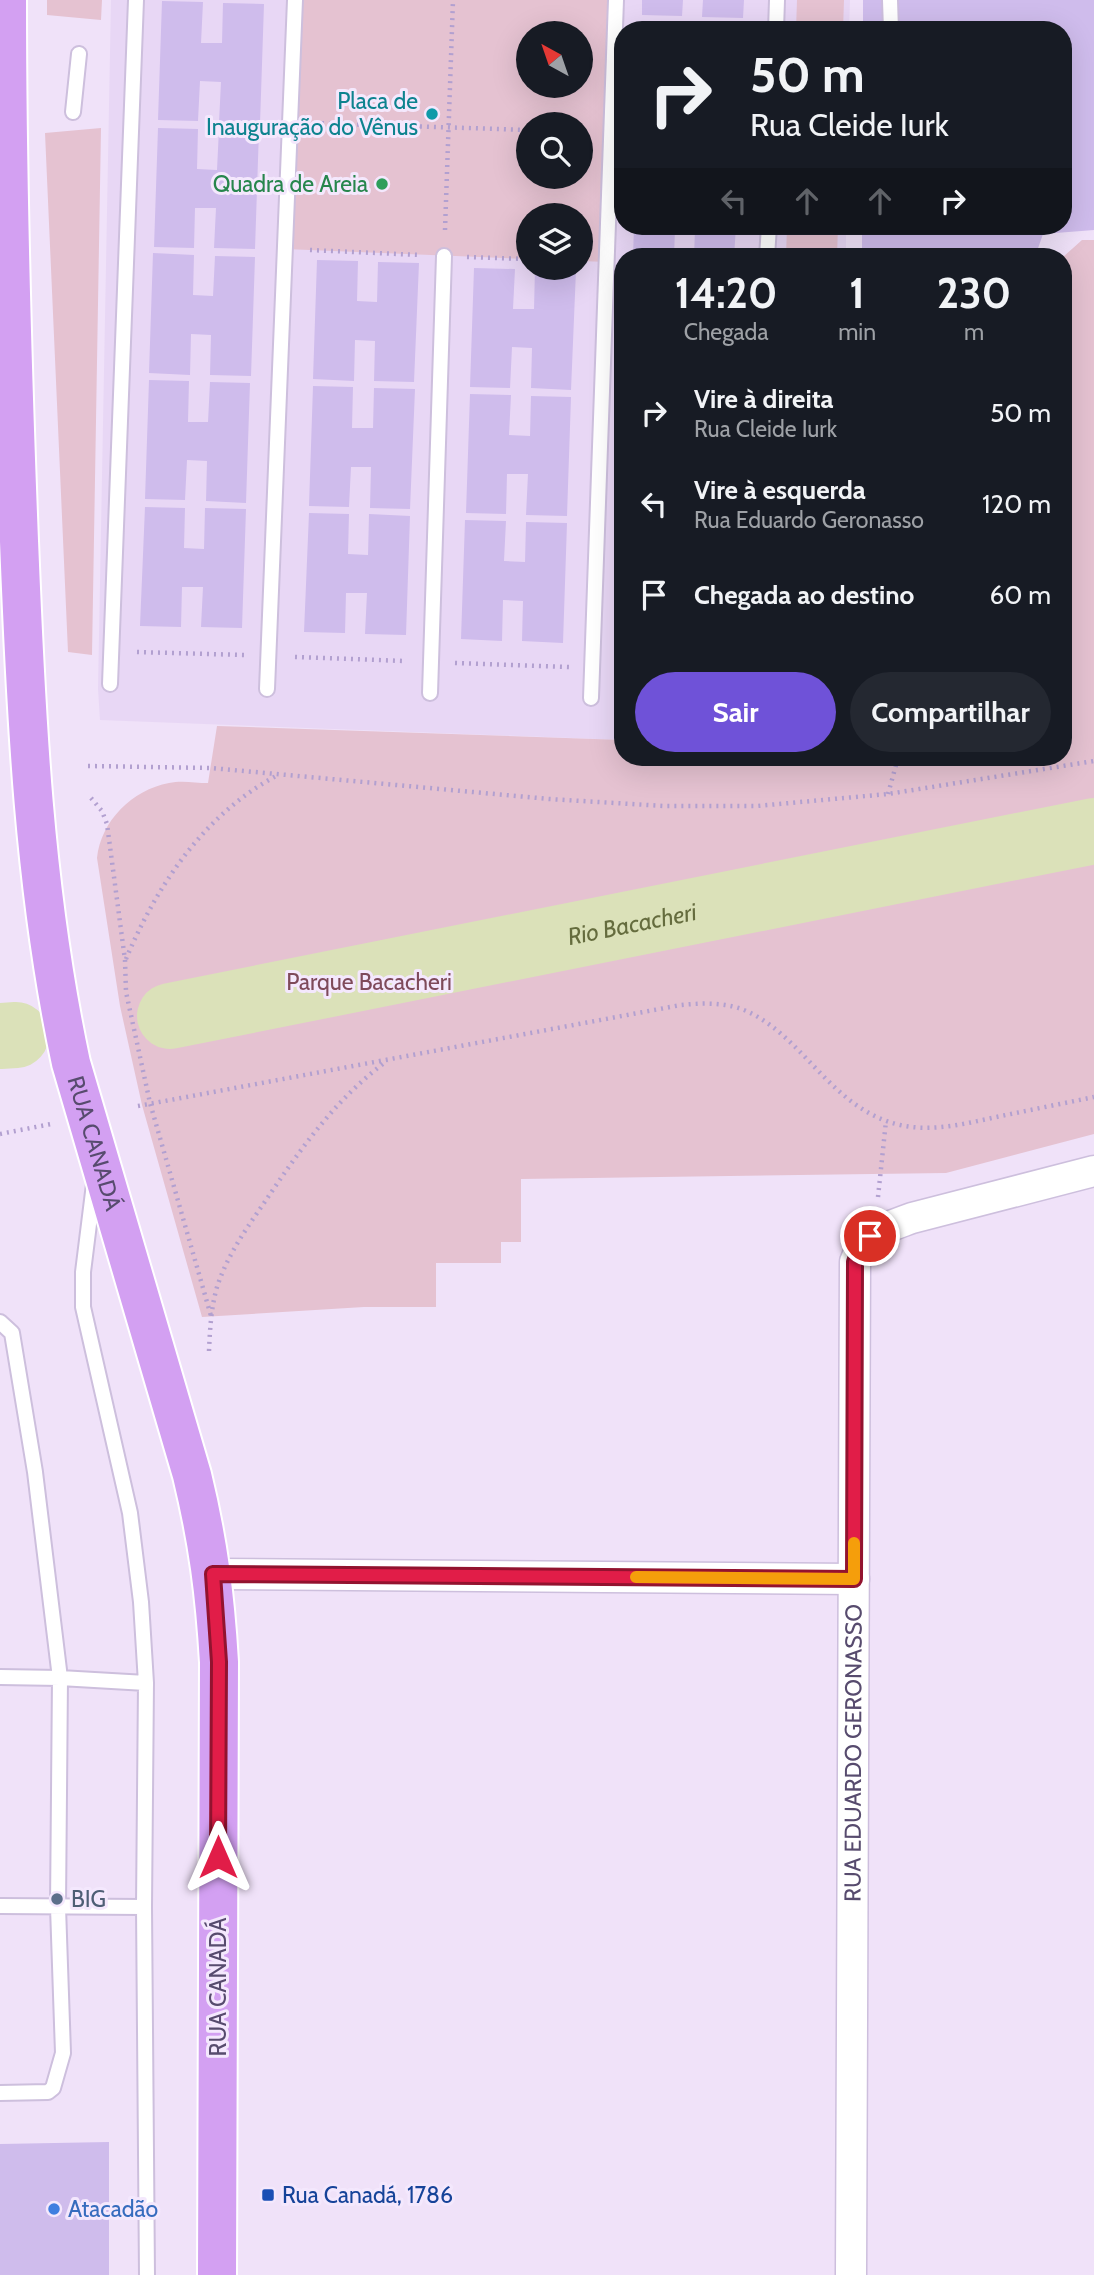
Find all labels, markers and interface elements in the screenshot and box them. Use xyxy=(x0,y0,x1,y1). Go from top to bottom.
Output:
north arrow xyxy=(516,21,593,98)
map controls xyxy=(516,21,593,280)
text: 50 m xyxy=(750,45,865,104)
icon: right xyxy=(635,49,726,140)
place label: Placa de Inauguração do Vênus xyxy=(206,87,418,141)
text: Rua Cleide Iurk xyxy=(750,105,949,144)
marker: Placa de Inauguração do Vênus xyxy=(424,106,440,122)
button: search xyxy=(516,112,593,189)
place label: Quadra de Areia xyxy=(213,170,368,198)
marker: Quadra de Areia xyxy=(374,176,390,192)
icon: left xyxy=(715,182,753,220)
icon: ahead xyxy=(788,182,826,220)
icon: ahead xyxy=(861,182,899,220)
icon: right xyxy=(934,182,972,220)
button: layers xyxy=(516,203,593,280)
text: 14:20 xyxy=(675,267,777,319)
text: 1 xyxy=(849,267,865,319)
text: 230 xyxy=(937,267,1011,319)
text: Chegada xyxy=(684,318,768,346)
text: min xyxy=(838,318,876,346)
text: m xyxy=(964,318,984,346)
text: Vire à direita xyxy=(694,383,834,415)
icon: right xyxy=(635,394,673,432)
text: 50 m xyxy=(990,397,1051,429)
text: Rua Cleide Iurk xyxy=(694,415,837,443)
text: Vire à esquerda xyxy=(694,474,866,506)
icon: left xyxy=(635,485,673,523)
text: 120 m xyxy=(982,488,1051,520)
text: Rua Eduardo Geronasso xyxy=(694,506,924,534)
icon: arrive xyxy=(635,576,673,614)
text: Chegada ao destino xyxy=(694,579,914,611)
text: 60 m xyxy=(989,579,1051,611)
button: Sair xyxy=(635,672,836,752)
button: Compartilhar xyxy=(850,672,1051,752)
water label: Rio Bacacheri xyxy=(565,896,700,951)
park label: Parque Bacacheri xyxy=(286,968,452,996)
street label: RUA CANADÁ xyxy=(62,1073,129,1214)
pin xyxy=(840,1206,900,1266)
icon: arrive xyxy=(851,1217,889,1255)
street label: RUA EDUARDO GERONASSO xyxy=(838,1604,868,1902)
position arrow xyxy=(181,1820,255,1894)
place label: BIG xyxy=(71,1885,106,1913)
marker: BIG xyxy=(49,1891,65,1907)
street label: RUA CANADÁ xyxy=(203,1918,232,2056)
place label: Rua Canadá, 1786 xyxy=(282,2181,453,2209)
marker: Rua Canadá, 1786 xyxy=(260,2187,276,2203)
place label: Atacadão xyxy=(68,2195,158,2223)
marker: Atacadão xyxy=(46,2201,62,2217)

